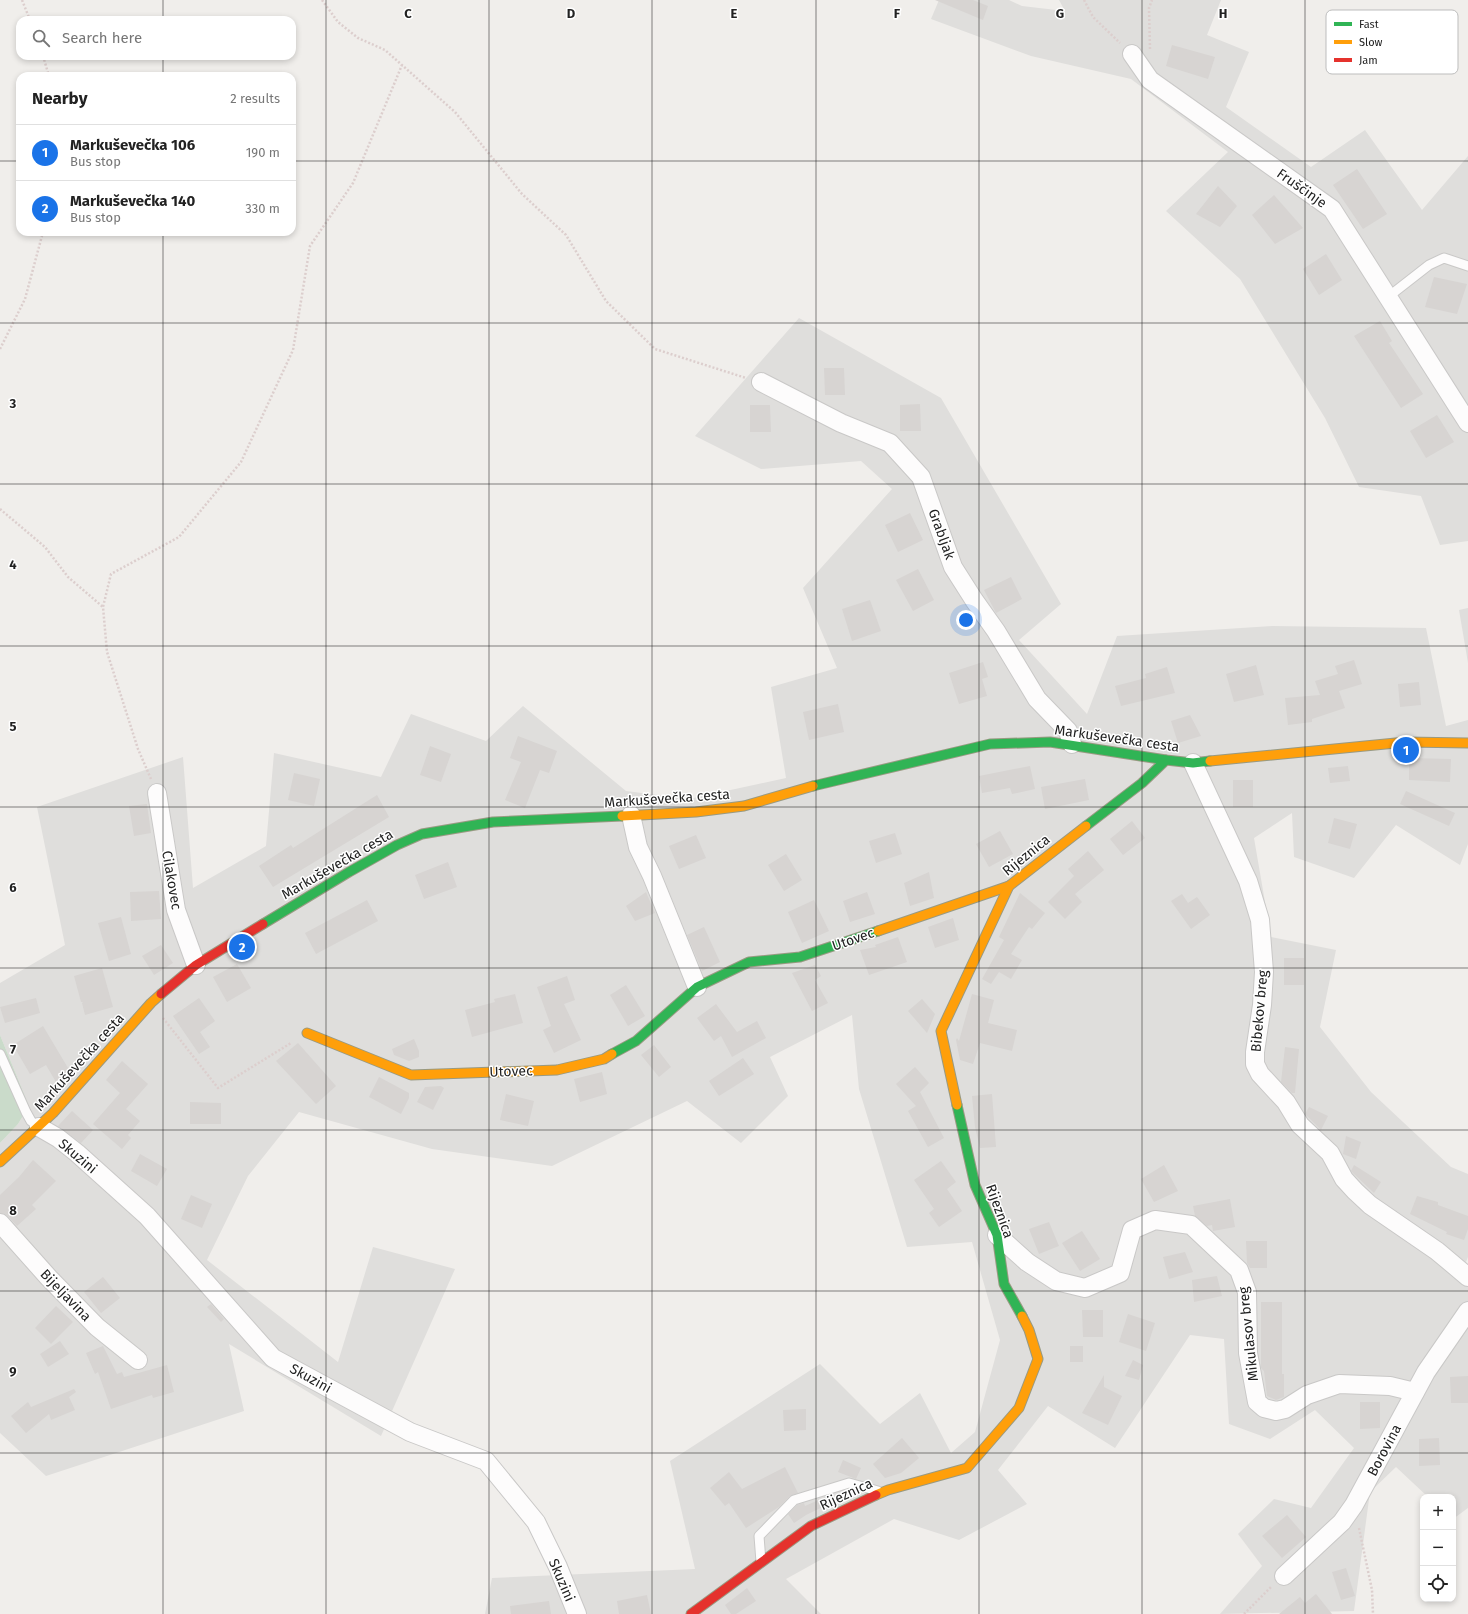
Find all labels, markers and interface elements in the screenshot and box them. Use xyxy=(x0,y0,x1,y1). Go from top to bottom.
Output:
text: C xyxy=(404,6,412,21)
text: D xyxy=(567,6,576,21)
text: E xyxy=(731,6,738,21)
text: F xyxy=(894,6,901,21)
text: G xyxy=(1056,6,1064,21)
text: H xyxy=(1219,6,1227,21)
legend xyxy=(1326,10,1458,74)
search box xyxy=(16,16,296,60)
text: Fast xyxy=(1359,18,1379,31)
icon: search xyxy=(30,27,52,49)
text: Search here xyxy=(62,29,142,47)
text: Slow xyxy=(1359,36,1383,49)
text: Jam xyxy=(1359,54,1378,67)
text: Nearby xyxy=(32,88,87,109)
text: 2 results xyxy=(230,91,280,106)
text: Markuševečka 106 xyxy=(70,136,195,154)
text: 1 xyxy=(42,145,48,160)
text: 190 m xyxy=(246,145,280,160)
text: Bus stop xyxy=(70,154,121,169)
street label: Fruščinje xyxy=(1274,165,1330,212)
text: Markuševečka 140 xyxy=(70,192,195,210)
text: 2 xyxy=(42,201,48,216)
text: 330 m xyxy=(245,201,280,216)
text: Bus stop xyxy=(70,210,121,225)
text: 3 xyxy=(9,396,17,411)
street label: Grabljak xyxy=(925,507,959,563)
text: 4 xyxy=(9,557,17,572)
your location xyxy=(956,610,976,630)
text: 5 xyxy=(10,719,17,734)
street label: Markuševečka cesta xyxy=(1053,721,1180,756)
pin: 1 xyxy=(1393,735,1419,765)
street label: Markuševečka cesta xyxy=(604,786,730,811)
street label: Markuševečka cesta xyxy=(279,826,396,903)
street label: Rijeznica xyxy=(999,831,1054,880)
street label: Cilakovec xyxy=(158,849,185,911)
text: 6 xyxy=(9,880,17,895)
street label: Utovec xyxy=(830,924,877,955)
pin: 2 xyxy=(229,932,255,962)
street label: Bibekov breg xyxy=(1247,969,1272,1053)
street label: Markuševečka cesta xyxy=(31,1010,128,1115)
text: 7 xyxy=(10,1042,16,1057)
street label: Utovec xyxy=(489,1062,533,1081)
street label: Skuzini xyxy=(55,1135,100,1177)
street label: Rijeznica xyxy=(982,1182,1017,1241)
text: 8 xyxy=(9,1203,17,1218)
street label: Bijeljavina xyxy=(37,1266,95,1325)
street label: Mikulasov breg xyxy=(1235,1285,1262,1382)
street label: Skuzini xyxy=(287,1360,335,1397)
text: 9 xyxy=(9,1364,17,1379)
street label: Borovina xyxy=(1364,1421,1405,1479)
street label: Rijeznica xyxy=(817,1475,875,1514)
map controls xyxy=(1420,1494,1456,1602)
button: + xyxy=(1420,1494,1456,1530)
button: − xyxy=(1420,1530,1456,1566)
street label: Skuzini xyxy=(545,1556,578,1604)
button: locate xyxy=(1420,1566,1456,1602)

